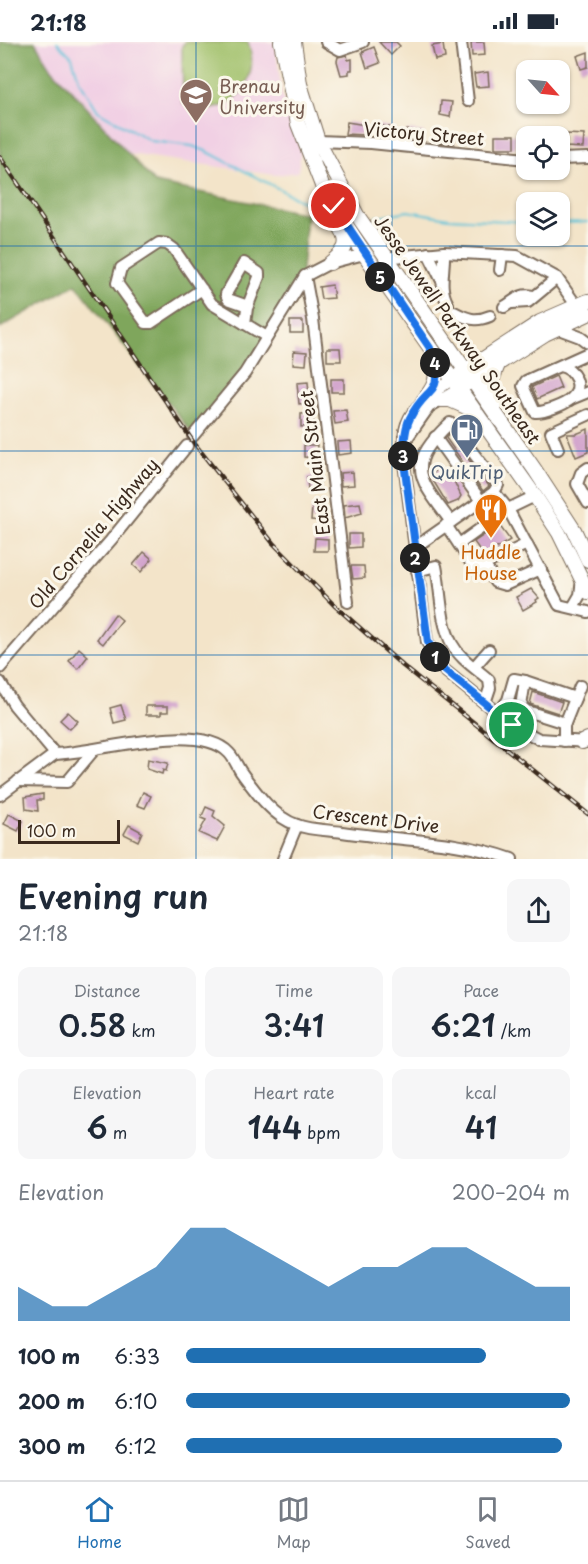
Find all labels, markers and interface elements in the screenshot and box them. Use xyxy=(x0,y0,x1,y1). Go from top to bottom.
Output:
text: 21:18 xyxy=(30,5,87,38)
north arrow xyxy=(516,60,570,114)
map controls xyxy=(516,60,570,246)
place label: Brenau University xyxy=(219,72,305,120)
school or university icon: Brenau University xyxy=(178,77,214,124)
street label: Victory Street xyxy=(363,114,485,152)
button: locate xyxy=(516,126,570,180)
pin xyxy=(308,180,359,231)
icon: check xyxy=(317,189,350,222)
button: layers xyxy=(516,192,570,246)
street label: Jesse Jewell Parkway Southeast xyxy=(368,209,548,449)
pin: 5 xyxy=(365,262,395,292)
text: 5 xyxy=(375,265,385,289)
pin: 4 xyxy=(420,348,450,378)
text: 4 xyxy=(430,351,440,375)
street label: East Main Street xyxy=(292,389,336,537)
fuel station icon: QuikTrip xyxy=(449,412,485,459)
pin: 3 xyxy=(388,441,418,471)
text: 3 xyxy=(398,444,408,468)
street label: Old Cornelia Highway xyxy=(22,452,164,614)
place label: QuikTrip xyxy=(430,458,504,485)
restaurant icon: Huddle House xyxy=(473,492,509,539)
place label: Huddle House xyxy=(461,538,521,586)
pin: 2 xyxy=(400,543,430,573)
text: 2 xyxy=(409,546,421,570)
pin: 1 xyxy=(420,642,450,672)
text: 1 xyxy=(431,645,439,669)
pin xyxy=(486,699,537,750)
icon: arrive xyxy=(495,708,528,741)
street label: Crescent Drive xyxy=(311,797,441,839)
scale bar xyxy=(18,817,120,845)
text: 100 m xyxy=(27,818,76,842)
text: Evening run xyxy=(18,870,209,920)
button: share xyxy=(507,879,570,942)
text: 21:18 xyxy=(18,918,68,948)
text: Distance xyxy=(73,978,141,1002)
text: Time xyxy=(275,978,313,1002)
text: Pace xyxy=(463,978,499,1002)
text: 0.58 xyxy=(58,1002,126,1047)
text: 3:41 xyxy=(263,1002,325,1047)
text: 6:21 xyxy=(431,1002,496,1047)
text: km xyxy=(126,1018,156,1042)
text: /km xyxy=(496,1018,531,1042)
text: Elevation xyxy=(72,1080,142,1104)
text: Heart rate xyxy=(254,1080,334,1104)
text: kcal xyxy=(465,1080,497,1104)
text: 6 xyxy=(87,1104,108,1149)
text: 144 xyxy=(248,1104,302,1149)
text: 41 xyxy=(465,1104,497,1149)
text: m xyxy=(108,1120,127,1144)
text: bpm xyxy=(302,1120,340,1144)
text: Elevation xyxy=(18,1177,104,1207)
text: 200–204 m xyxy=(452,1177,570,1207)
text: 100 m xyxy=(18,1341,80,1371)
text: 6:33 xyxy=(114,1341,160,1371)
text: 200 m xyxy=(18,1386,85,1416)
text: 6:10 xyxy=(114,1386,157,1416)
text: 300 m xyxy=(18,1431,86,1461)
text: 6:12 xyxy=(114,1431,157,1461)
tab: Home xyxy=(77,1493,122,1553)
tab: Map xyxy=(276,1493,311,1553)
tab: Saved xyxy=(465,1493,511,1553)

